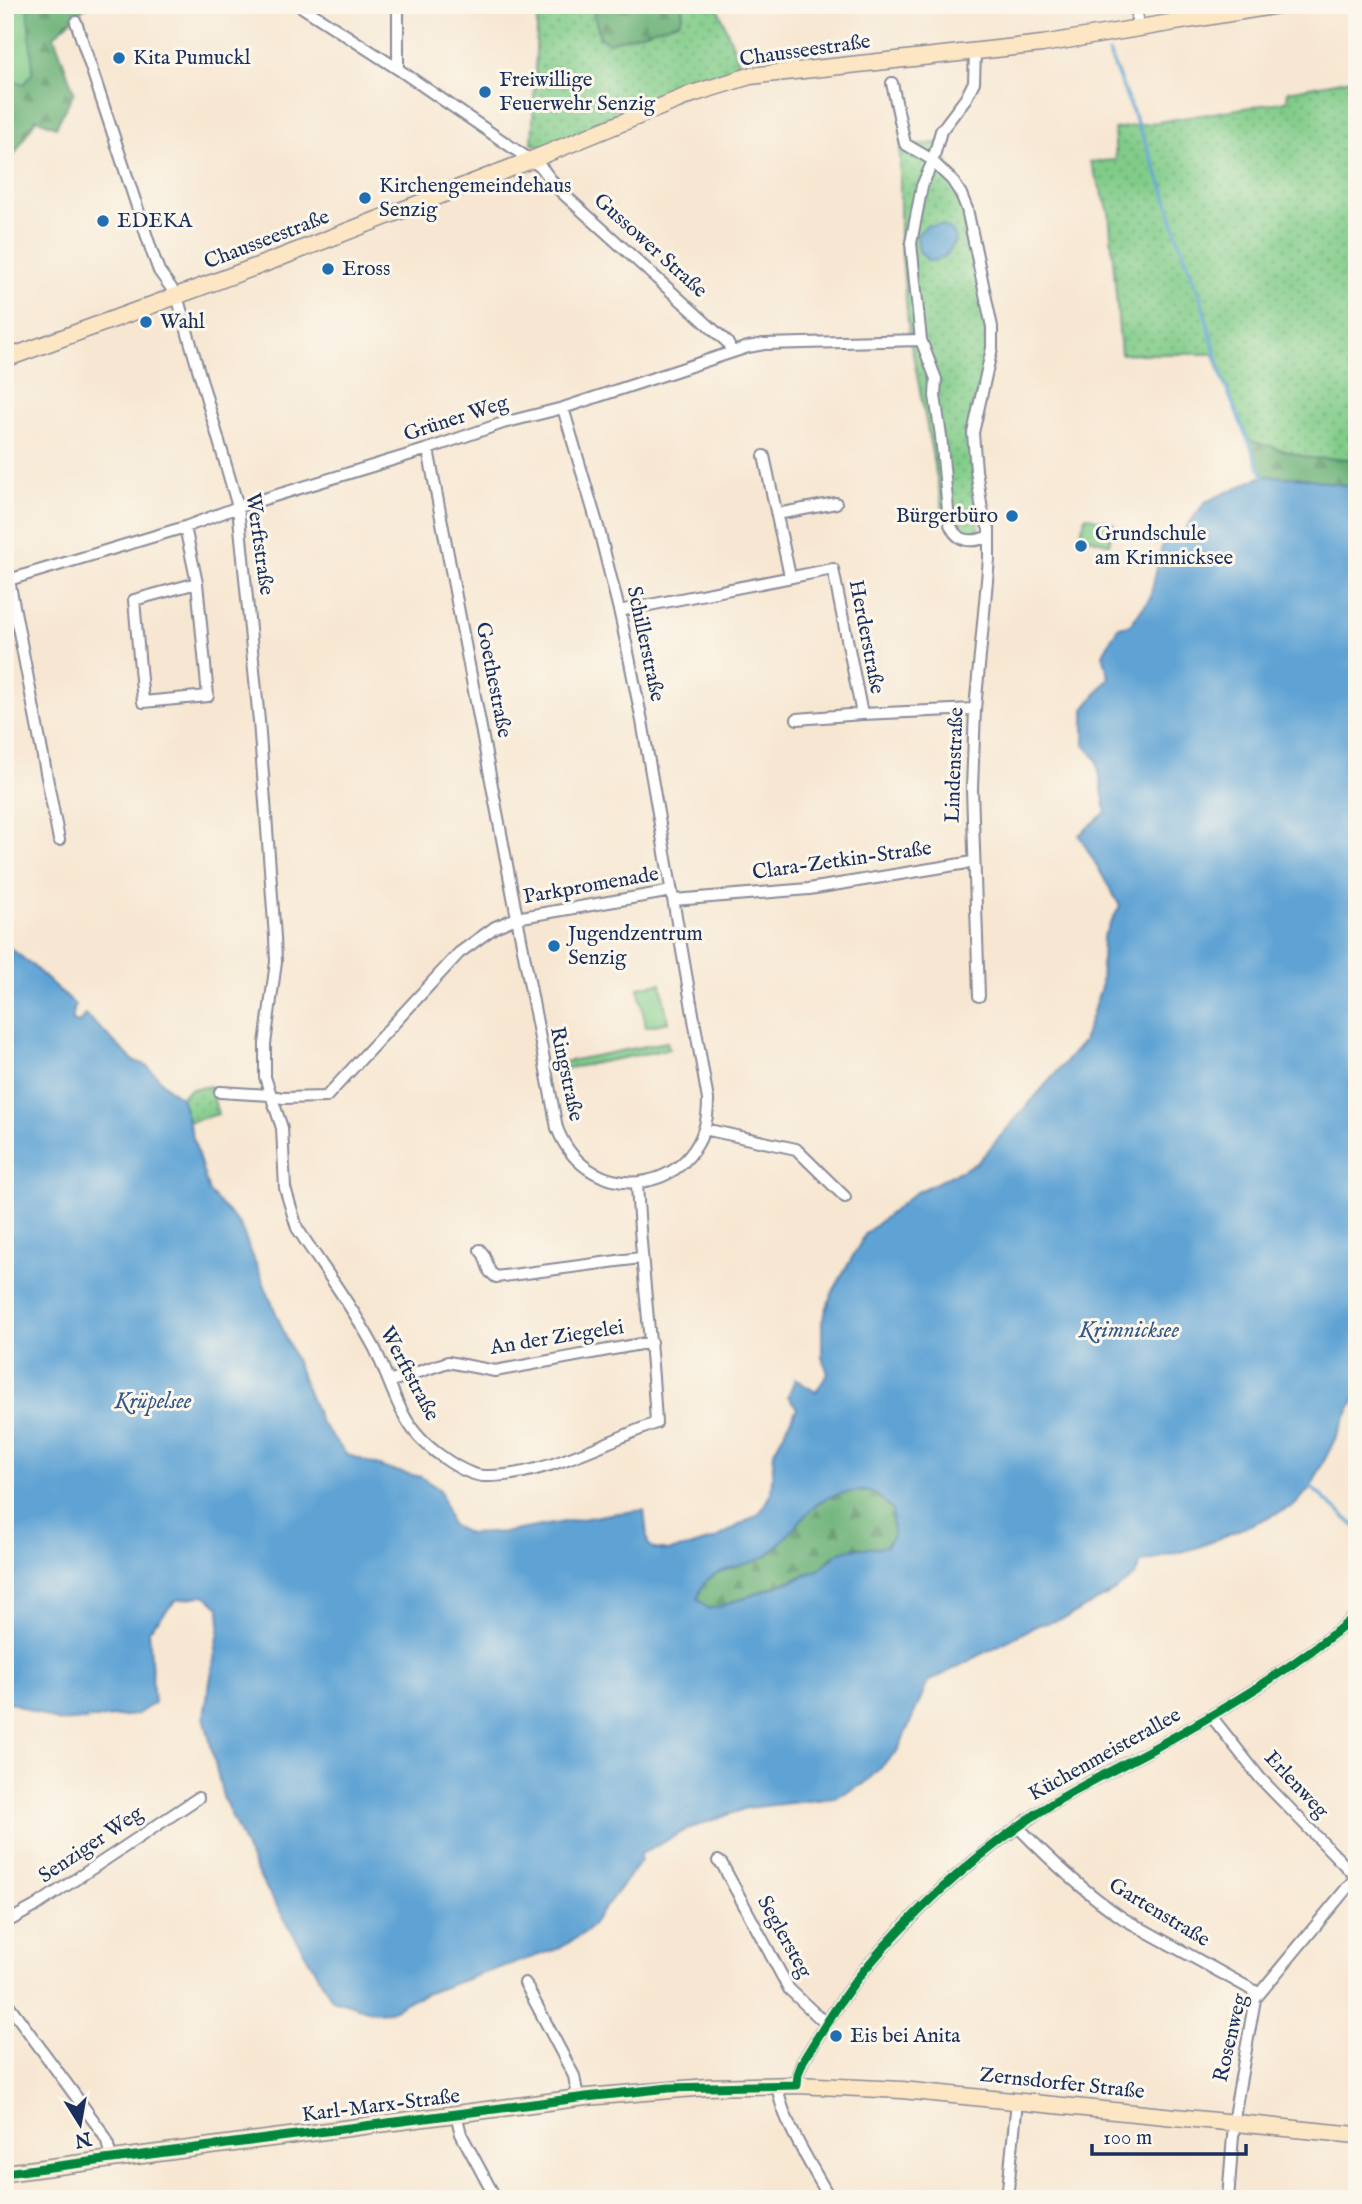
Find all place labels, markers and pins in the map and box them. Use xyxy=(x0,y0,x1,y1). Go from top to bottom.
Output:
place label: Kita Pumuckl xyxy=(133,45,251,72)
marker: Kita Pumuckl xyxy=(111,50,127,66)
place label: Freiwillige Feuerwehr Senzig xyxy=(499,67,656,118)
marker: Freiwillige Feuerwehr Senzig xyxy=(477,84,493,100)
place label: Kirchengemeindehaus Senzig xyxy=(379,173,571,224)
marker: Kirchengemeindehaus Senzig xyxy=(357,190,373,206)
place label: EDEKA xyxy=(117,208,193,235)
marker: EDEKA xyxy=(95,213,111,229)
place label: Eross xyxy=(342,256,390,283)
marker: Eross xyxy=(320,261,336,277)
place label: Wahl xyxy=(160,309,205,336)
marker: Wahl xyxy=(138,314,154,330)
place label: Bürgerbüro xyxy=(896,503,998,530)
marker: Bürgerbüro xyxy=(1004,508,1020,524)
place label: Grundschule am Krimnicksee xyxy=(1095,521,1234,572)
marker: Grundschule am Krimnicksee xyxy=(1073,538,1089,554)
place label: Jugendzentrum Senzig xyxy=(566,921,703,972)
marker: Jugendzentrum Senzig xyxy=(546,938,562,954)
place label: Eis bei Anita xyxy=(850,2023,961,2050)
marker: Eis bei Anita xyxy=(828,2028,844,2044)

